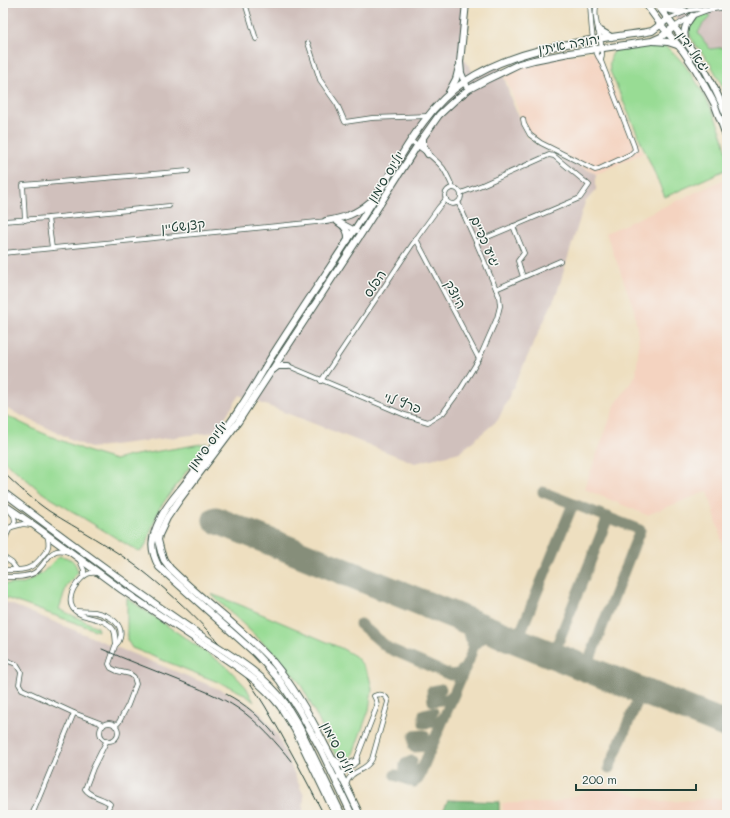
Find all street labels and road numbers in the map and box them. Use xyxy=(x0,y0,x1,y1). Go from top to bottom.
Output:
street label: יגאל ידין xyxy=(673,28,714,75)
street label: יהודה איתין xyxy=(537,29,601,57)
street label: יוליוס סימון xyxy=(363,147,408,205)
street label: יגיע כפיים xyxy=(467,213,505,269)
street label: קצנשטיין xyxy=(160,214,206,237)
street label: הפלס xyxy=(359,266,389,300)
street label: היוצק xyxy=(441,277,471,311)
street label: פרץ לוי xyxy=(382,387,424,417)
street label: יוליוס סימון xyxy=(183,417,232,474)
street label: יוליוס סימון xyxy=(318,719,360,778)

